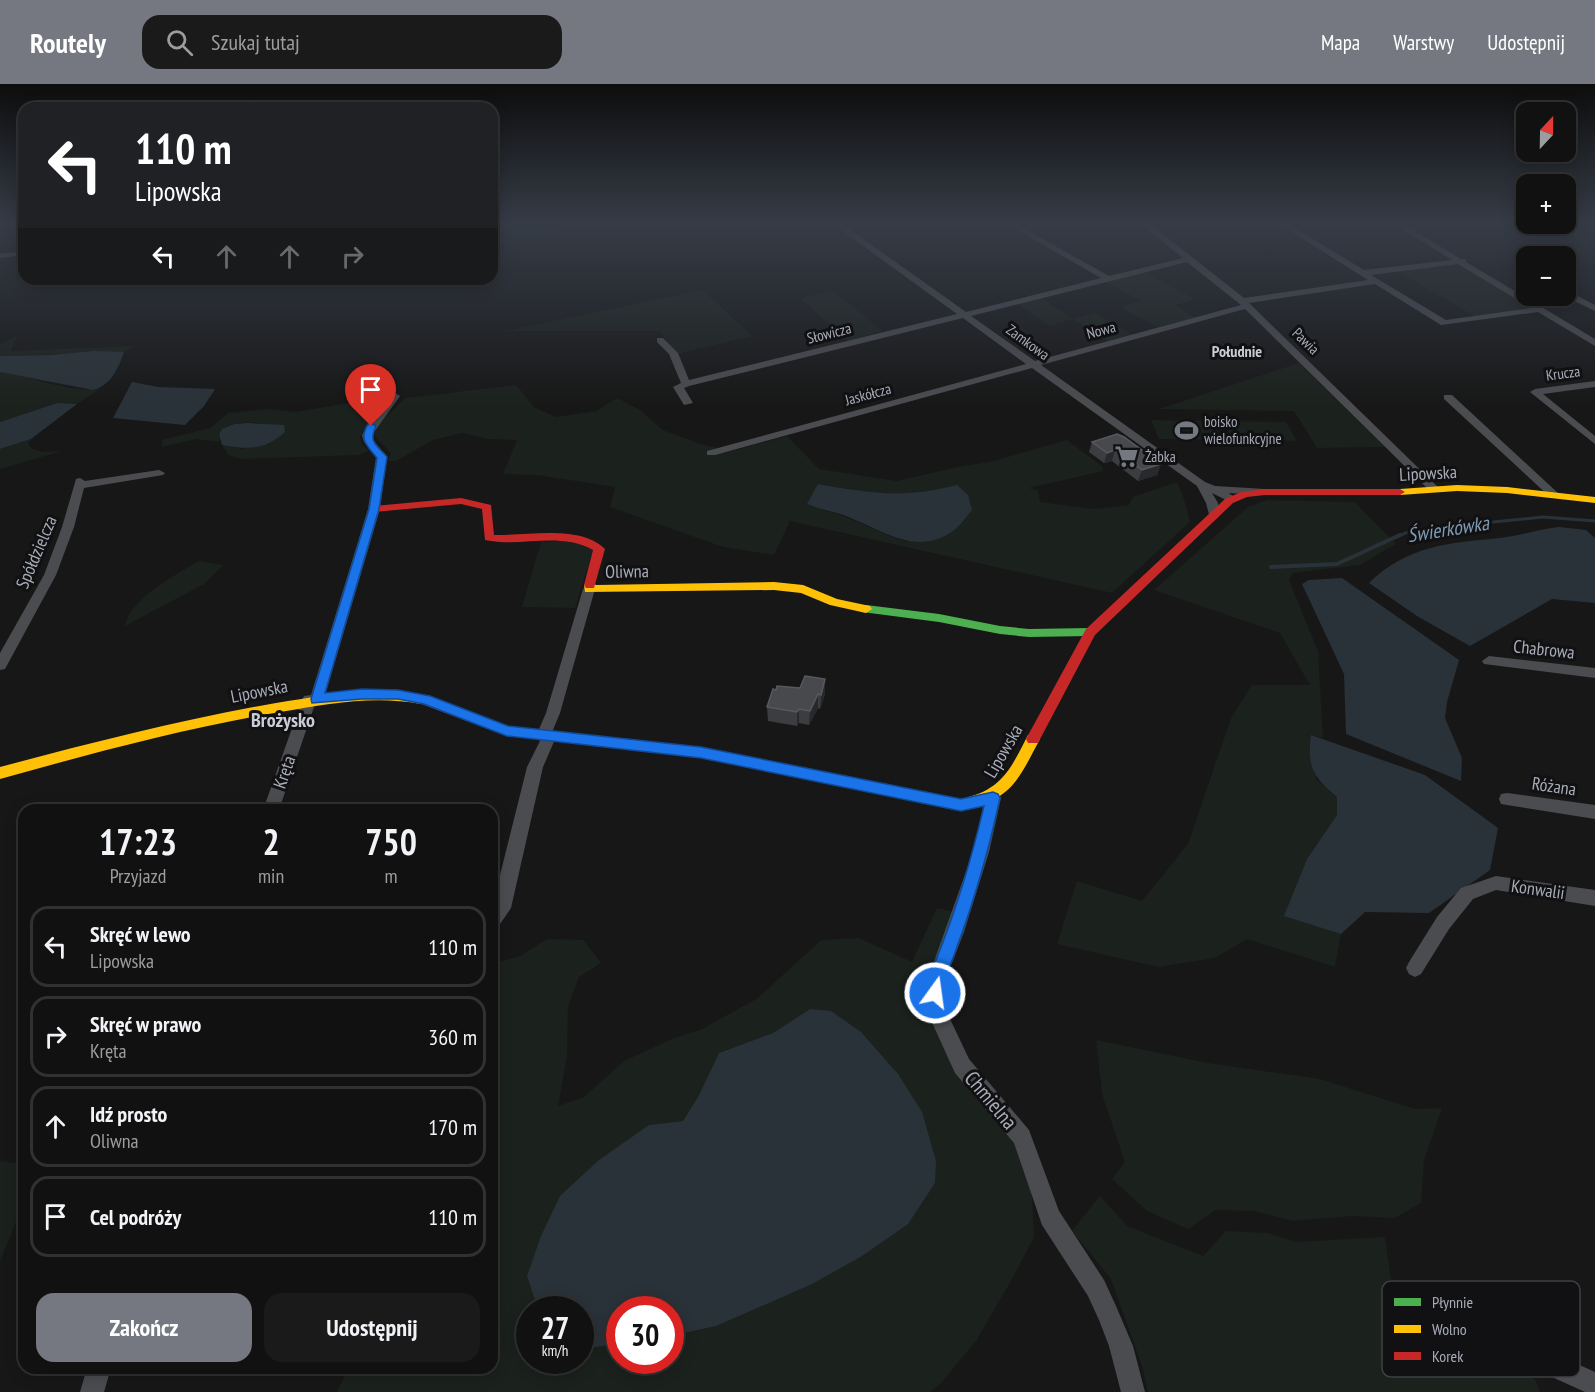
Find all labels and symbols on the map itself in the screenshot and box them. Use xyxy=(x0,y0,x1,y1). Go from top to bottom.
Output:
north arrow xyxy=(1516,102,1576,162)
street label: Nowa xyxy=(1084,317,1118,343)
street label: Słowicza xyxy=(805,318,853,348)
street label: Zamkowa xyxy=(1003,320,1053,364)
street label: Pawia xyxy=(1288,324,1324,358)
district label: Południe xyxy=(1212,341,1262,361)
street label: Krucza xyxy=(1545,361,1581,385)
pin xyxy=(345,364,396,426)
street label: Jaskółcza xyxy=(842,379,893,410)
place label: boisko wielofunkcyjne xyxy=(1204,412,1282,448)
sports icon: boisko wielofunkcyjne xyxy=(1173,417,1199,443)
supermarket icon: Żabka xyxy=(1114,443,1140,469)
place label: Żabka xyxy=(1145,447,1176,466)
street label: Lipowska xyxy=(1399,460,1457,486)
water label: Świerkówka xyxy=(1405,510,1492,548)
street label: Spółdzielcza xyxy=(10,512,62,592)
street label: Oliwna xyxy=(605,559,649,583)
street label: Chabrowa xyxy=(1512,634,1576,664)
street label: Lipowska xyxy=(228,674,290,708)
district label: Brożysko xyxy=(251,707,315,733)
street label: Lipowska xyxy=(979,720,1027,782)
street label: Kręta xyxy=(268,753,300,791)
street label: Różana xyxy=(1530,772,1578,800)
street label: Konwalii xyxy=(1510,874,1566,904)
position arrow xyxy=(903,961,967,1025)
street label: Chmielna xyxy=(959,1065,1023,1135)
legend xyxy=(1382,1281,1580,1377)
text: Płynnie xyxy=(1432,1292,1473,1312)
speed limit sign: 30 xyxy=(606,1296,684,1374)
text: Wolno xyxy=(1432,1319,1467,1339)
text: Korek xyxy=(1432,1346,1464,1366)

